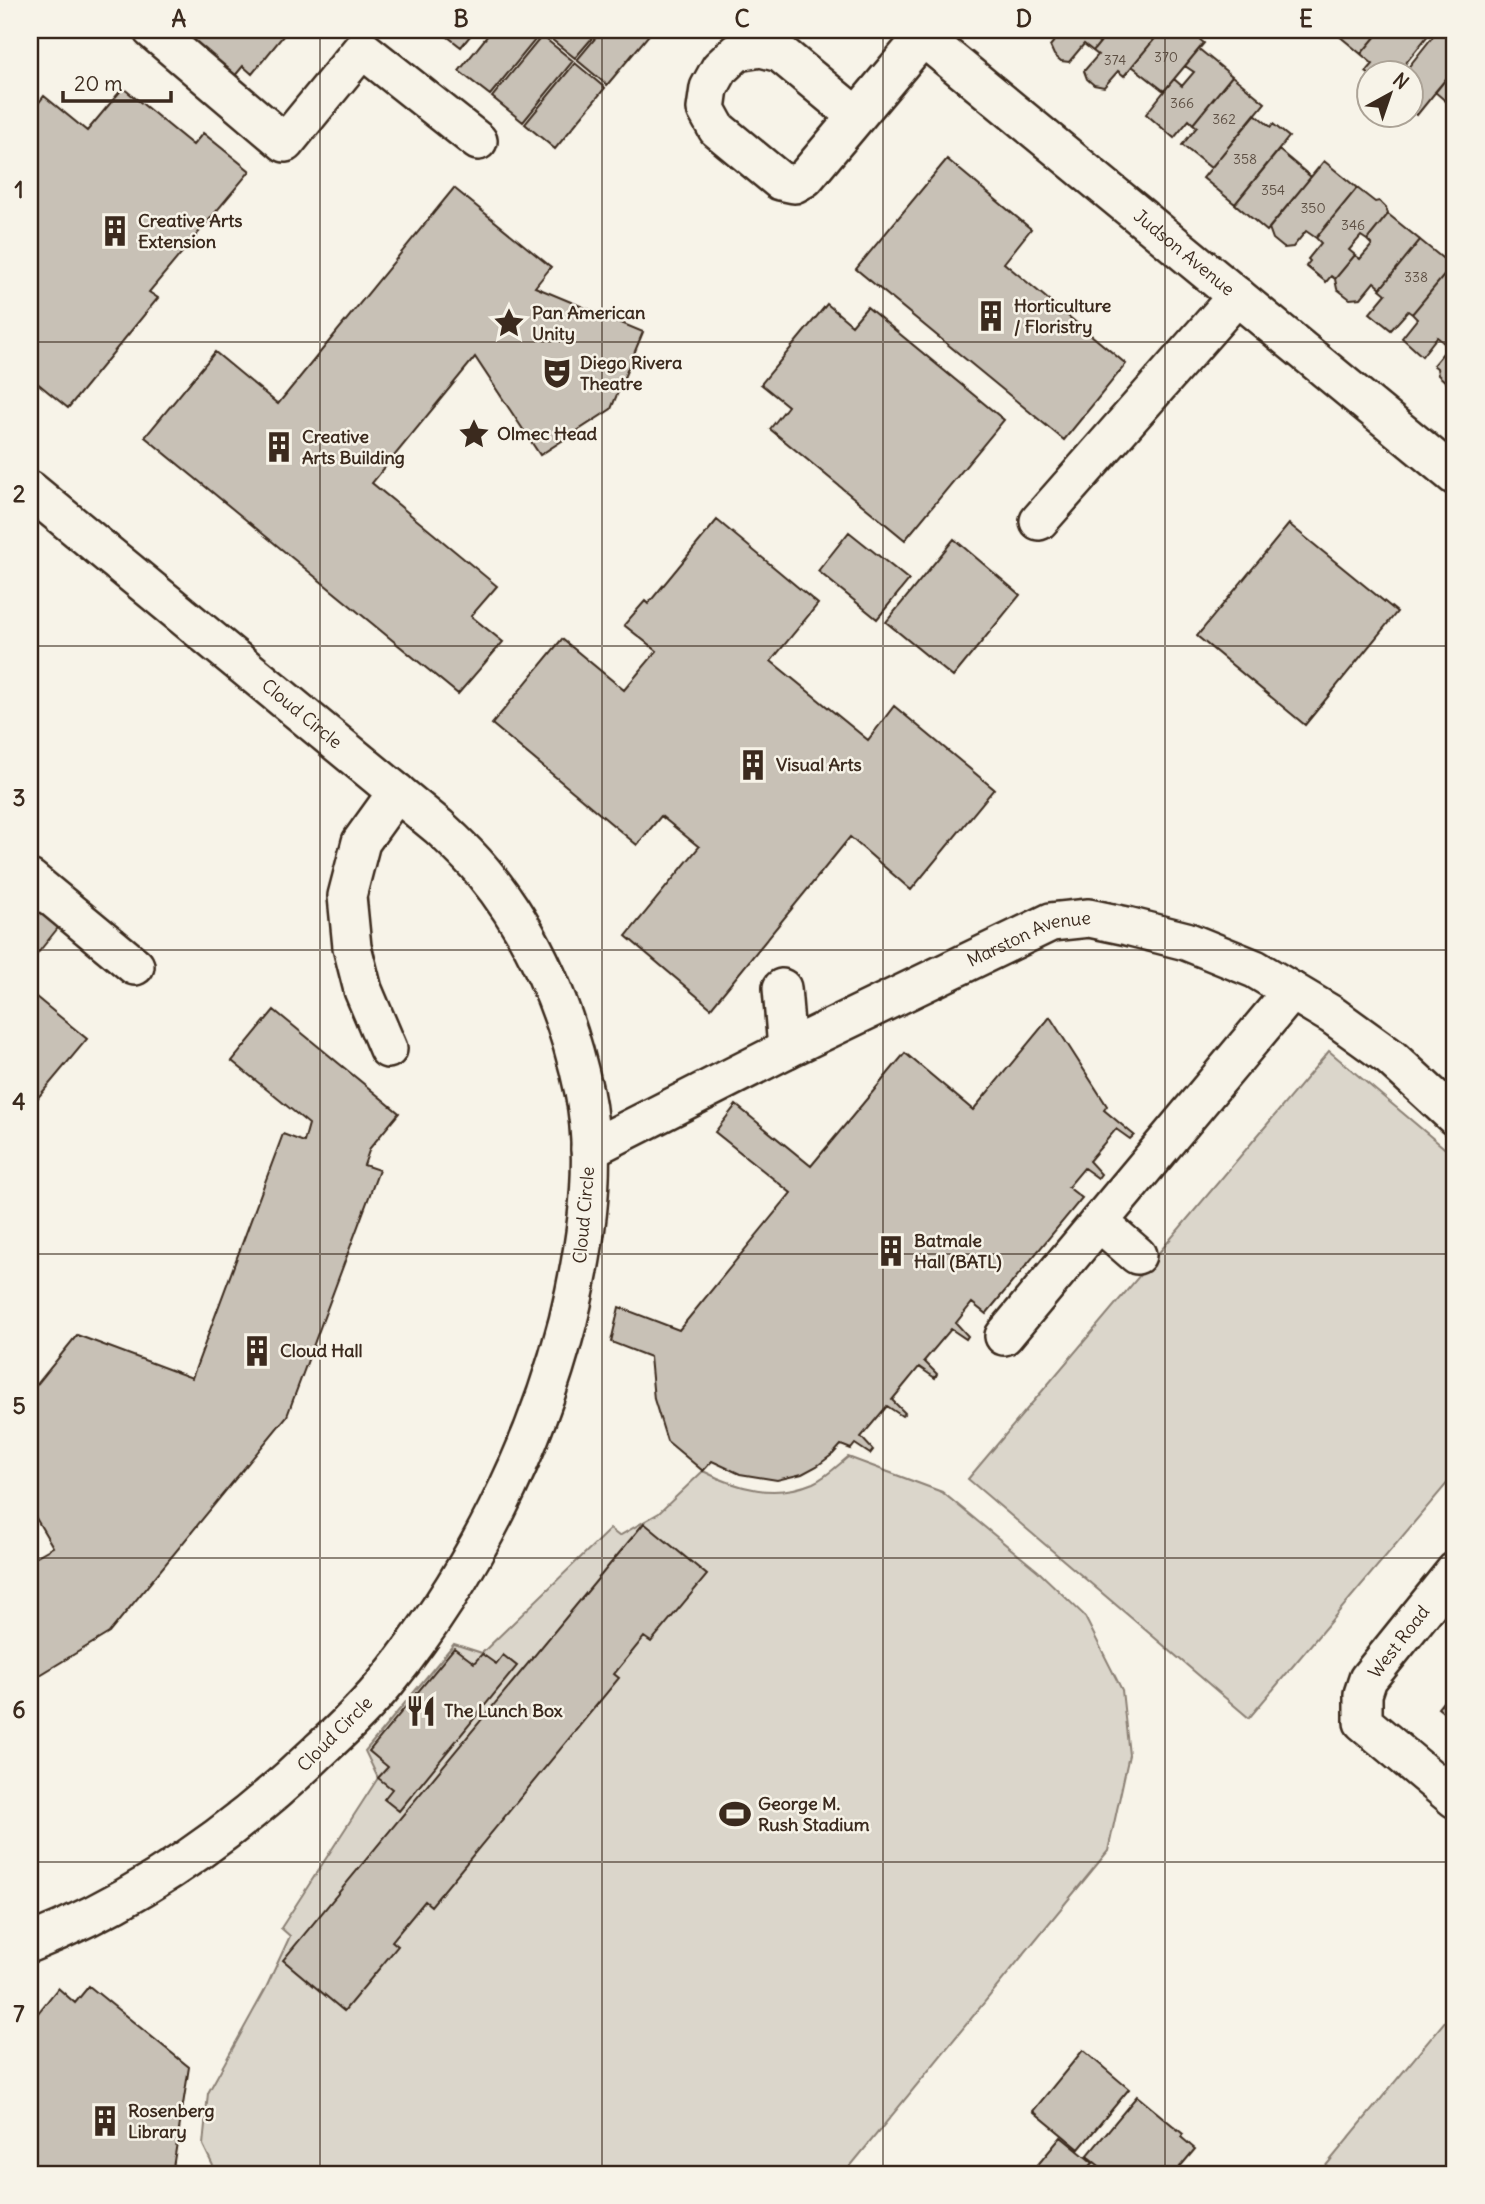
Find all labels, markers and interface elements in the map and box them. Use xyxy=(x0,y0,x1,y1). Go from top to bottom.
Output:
text: A xyxy=(172,4,187,33)
text: B xyxy=(453,4,469,33)
text: C xyxy=(734,4,750,33)
text: D xyxy=(1016,4,1032,33)
text: E xyxy=(1299,4,1313,33)
house number: 370 xyxy=(1154,48,1178,66)
house number: 374 xyxy=(1104,51,1126,69)
scale bar xyxy=(63,60,172,104)
north arrow xyxy=(1356,60,1426,130)
text: N xyxy=(1388,68,1414,94)
text: 20 m xyxy=(74,70,123,97)
house number: 366 xyxy=(1170,94,1194,112)
house number: 362 xyxy=(1212,110,1236,128)
house number: 358 xyxy=(1233,150,1257,168)
text: 1 xyxy=(14,175,24,204)
house number: 354 xyxy=(1261,181,1285,199)
house number: 350 xyxy=(1300,199,1326,217)
street label: Judson Avenue xyxy=(1129,204,1239,300)
place label: Creative Arts Extension xyxy=(138,209,243,253)
building icon: Creative Arts Extension xyxy=(98,214,132,248)
house number: 346 xyxy=(1341,216,1365,234)
house number: 338 xyxy=(1404,268,1428,286)
place label: Horticulture / Floristry xyxy=(1014,294,1112,338)
building icon: Horticulture / Floristry xyxy=(974,299,1008,333)
place label: Pan American Unity xyxy=(532,301,646,345)
place icon: Pan American Unity xyxy=(492,306,526,340)
place label: Diego Rivera Theatre xyxy=(580,351,682,395)
theatre icon: Diego Rivera Theatre xyxy=(540,356,574,390)
place icon: Olmec Head xyxy=(457,417,491,451)
place label: Olmec Head xyxy=(497,422,598,445)
place label: Creative Arts Building xyxy=(302,425,405,469)
building icon: Creative Arts Building xyxy=(262,430,296,464)
text: 2 xyxy=(13,479,26,508)
street label: Cloud Circle xyxy=(257,674,347,753)
building icon: Visual Arts xyxy=(736,748,770,782)
place label: Visual Arts xyxy=(776,753,862,776)
text: 3 xyxy=(12,783,26,812)
street label: Marston Avenue xyxy=(963,906,1092,972)
text: 4 xyxy=(12,1087,26,1116)
street label: Cloud Circle xyxy=(568,1166,599,1264)
place label: Batmale Hall (BATL) xyxy=(914,1229,1002,1273)
building icon: Batmale Hall (BATL) xyxy=(874,1234,908,1268)
building icon: Cloud Hall xyxy=(240,1334,274,1368)
place label: Cloud Hall xyxy=(280,1339,363,1362)
text: 5 xyxy=(12,1391,26,1420)
street label: West Road xyxy=(1363,1600,1434,1683)
street label: Cloud Circle xyxy=(292,1691,377,1776)
restaurant icon: The Lunch Box xyxy=(404,1694,438,1728)
text: 6 xyxy=(12,1695,26,1724)
place label: The Lunch Box xyxy=(444,1699,563,1722)
place label: George M. Rush Stadium xyxy=(758,1792,870,1836)
sports icon: George M. Rush Stadium xyxy=(718,1797,752,1831)
text: 7 xyxy=(13,1999,25,2028)
place label: Rosenberg Library xyxy=(128,2099,215,2143)
building icon: Rosenberg Library xyxy=(88,2104,122,2138)

